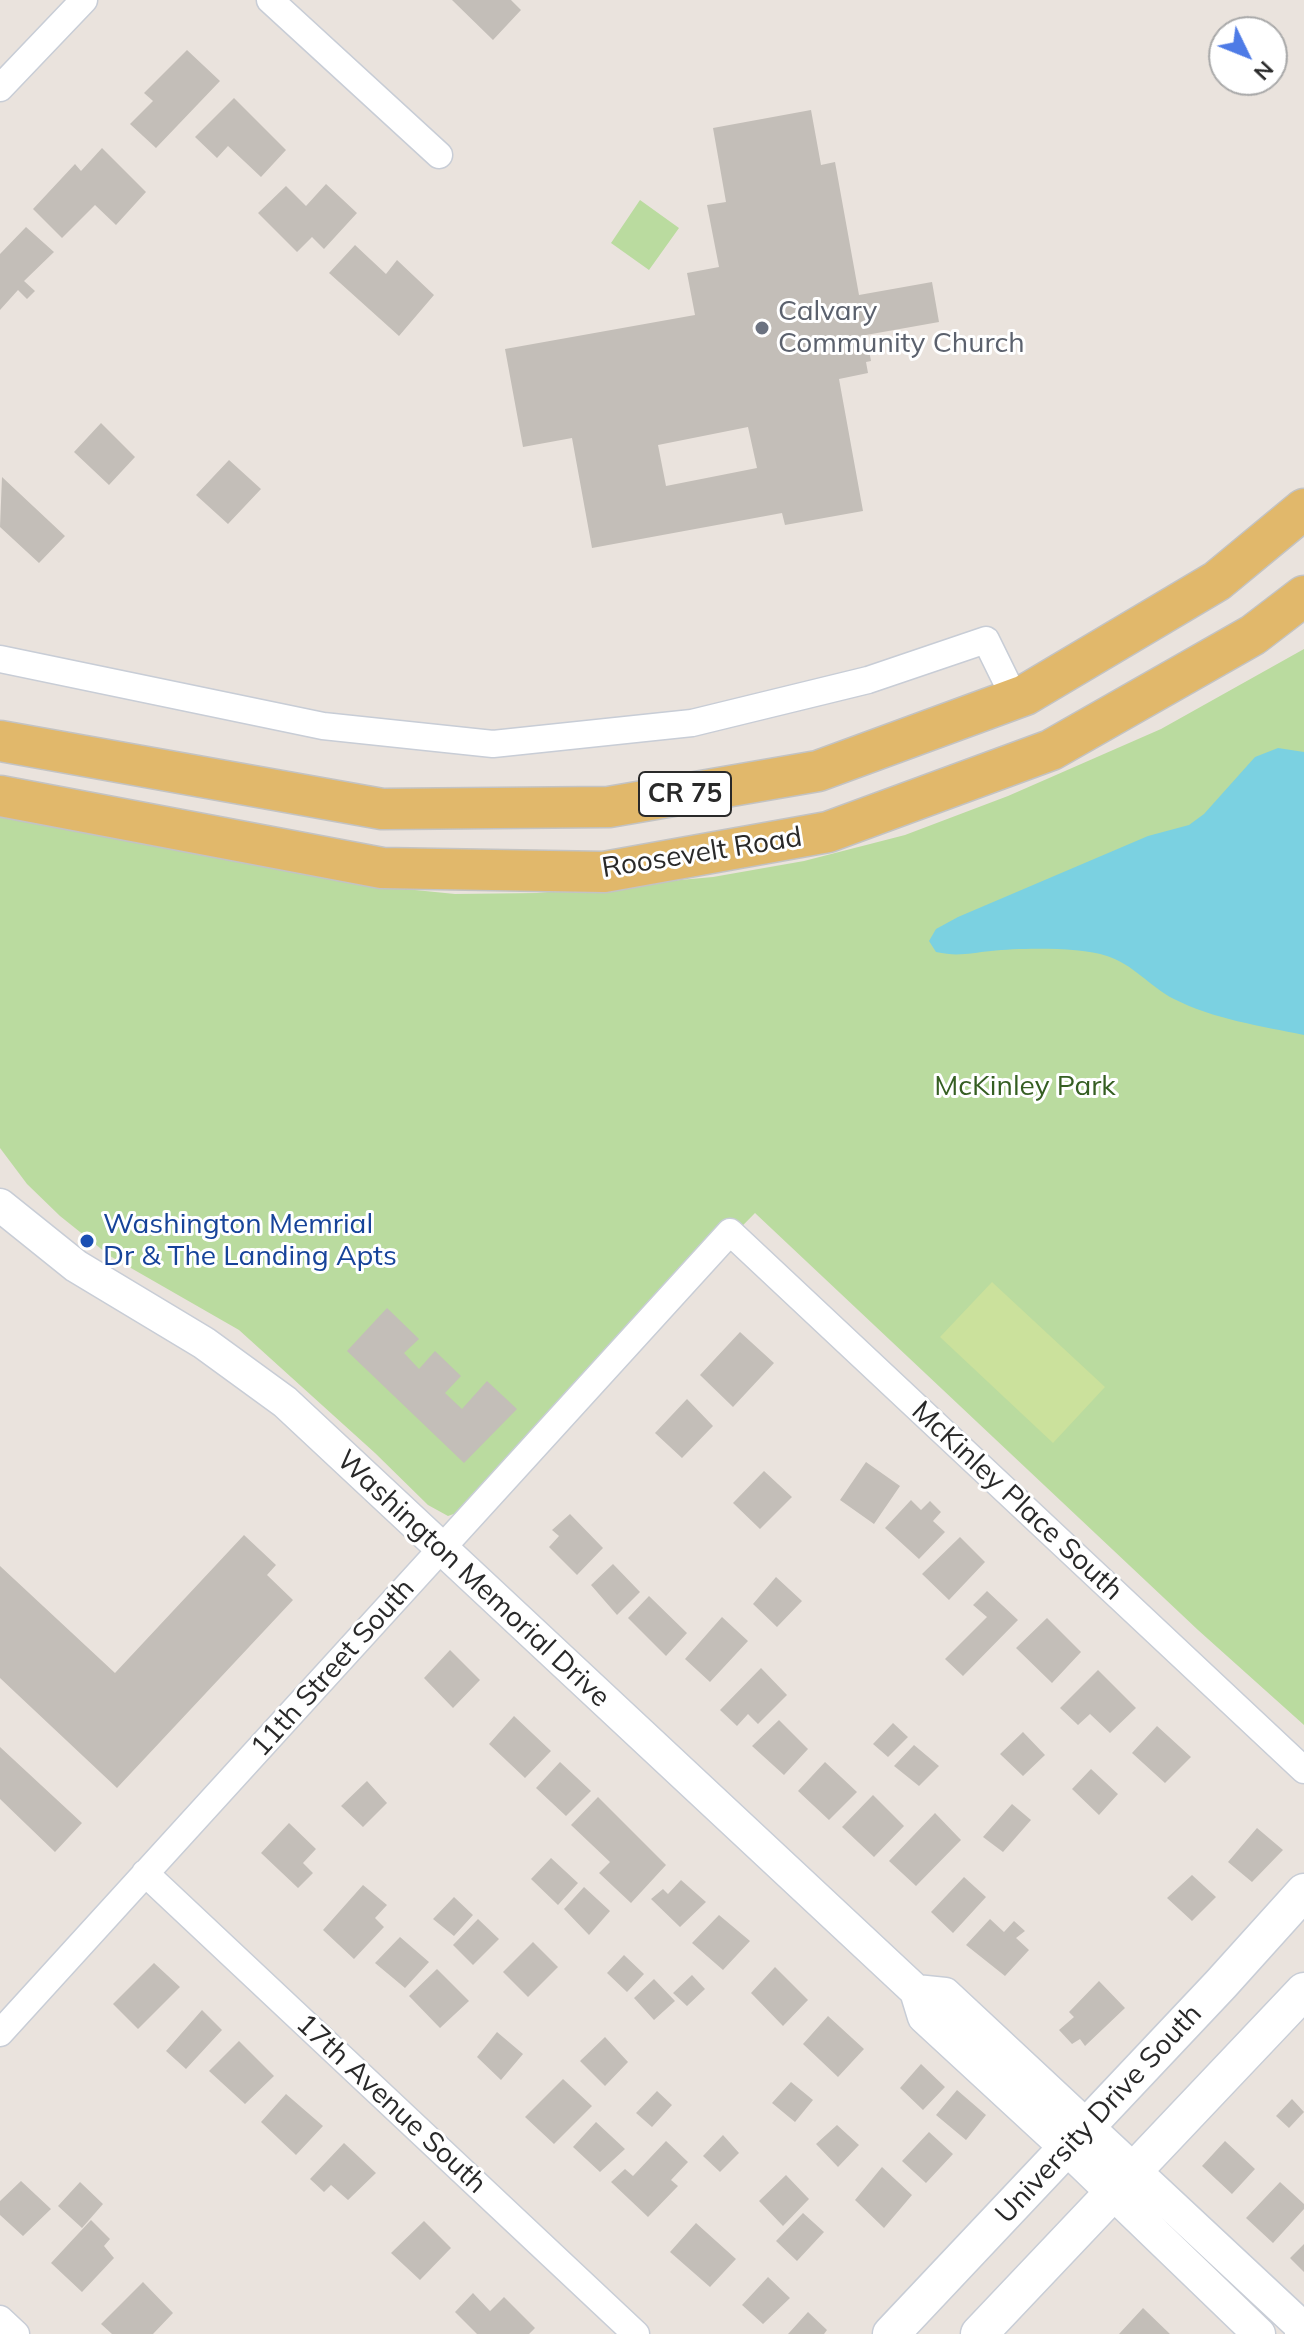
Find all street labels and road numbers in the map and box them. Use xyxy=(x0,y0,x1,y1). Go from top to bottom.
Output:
road number: CR 75 xyxy=(639,772,731,816)
street label: Roosevelt Road xyxy=(599,821,805,885)
street label: McKinley Place South xyxy=(905,1395,1129,1607)
street label: Washington Memorial Drive xyxy=(330,1444,616,1714)
street label: 11th Street South xyxy=(244,1572,422,1764)
street label: University Drive South xyxy=(989,1998,1209,2230)
street label: 17th Avenue South xyxy=(289,2007,493,2201)

